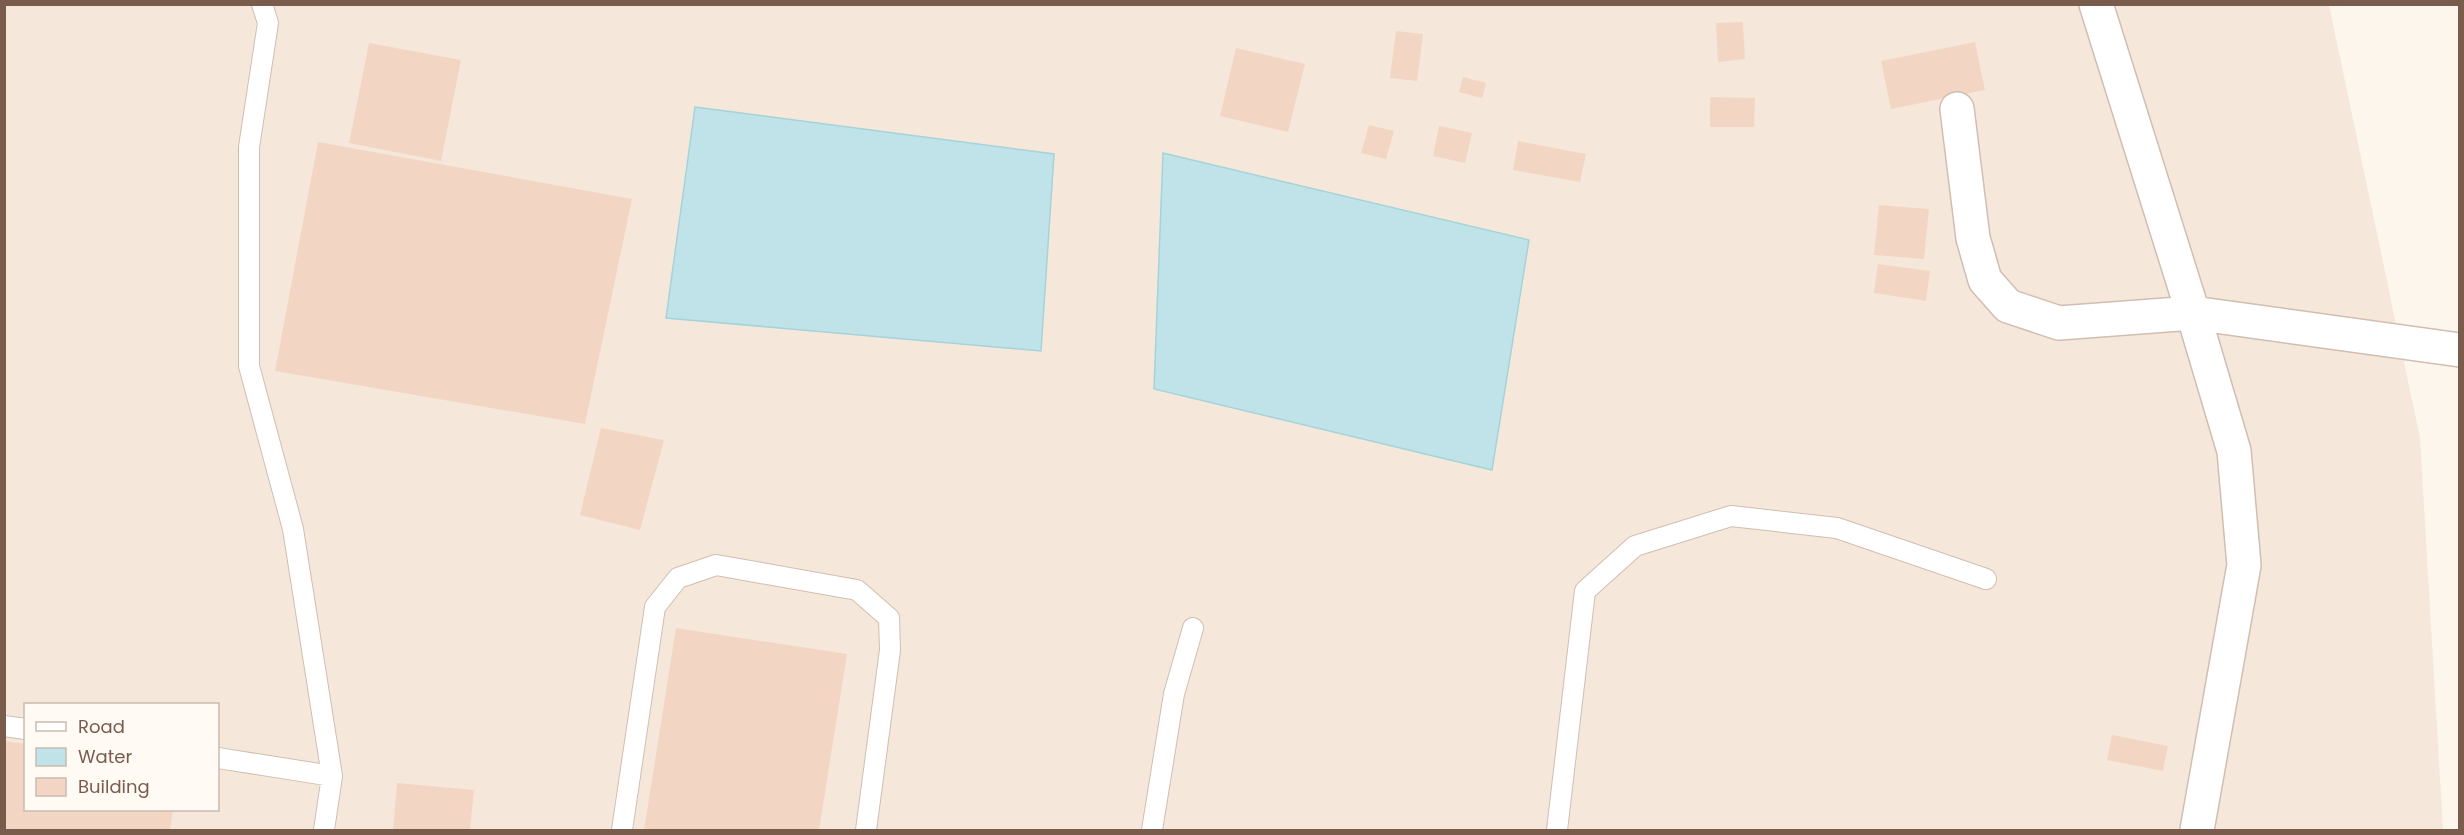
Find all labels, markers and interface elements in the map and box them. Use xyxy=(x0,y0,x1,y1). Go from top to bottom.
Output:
legend xyxy=(24,703,219,811)
text: Road xyxy=(78,714,125,739)
text: Water xyxy=(78,744,132,769)
text: Building xyxy=(78,774,150,799)

